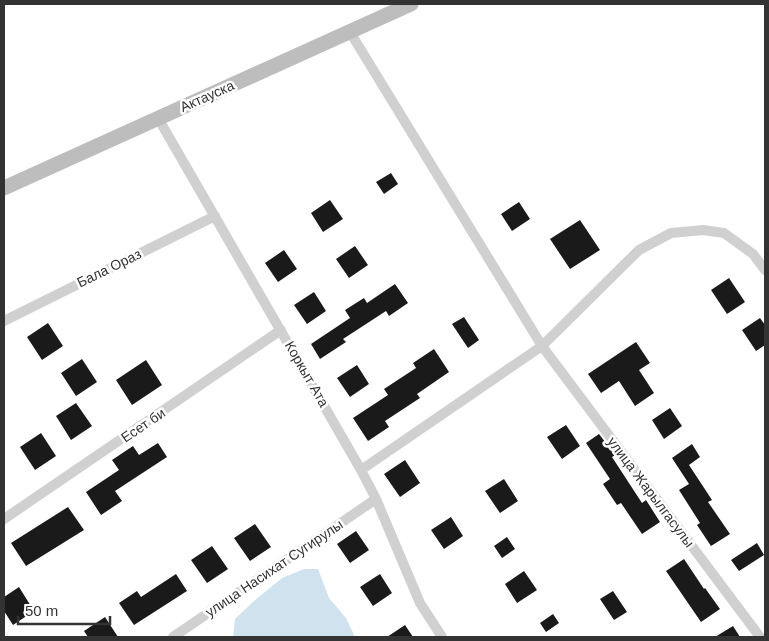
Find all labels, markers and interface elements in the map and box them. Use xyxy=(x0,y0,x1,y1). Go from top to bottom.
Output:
street label: Актауска xyxy=(177,77,237,115)
street label: Бала Ораз xyxy=(74,246,144,290)
street label: Коркыт Ата xyxy=(282,338,332,410)
street label: Есет би xyxy=(118,404,168,446)
street label: улица Жарылгасулы xyxy=(604,434,698,550)
street label: улица Насихат Сугирулы xyxy=(202,516,346,620)
scale bar xyxy=(18,594,110,626)
text: 50 m xyxy=(25,602,58,619)

